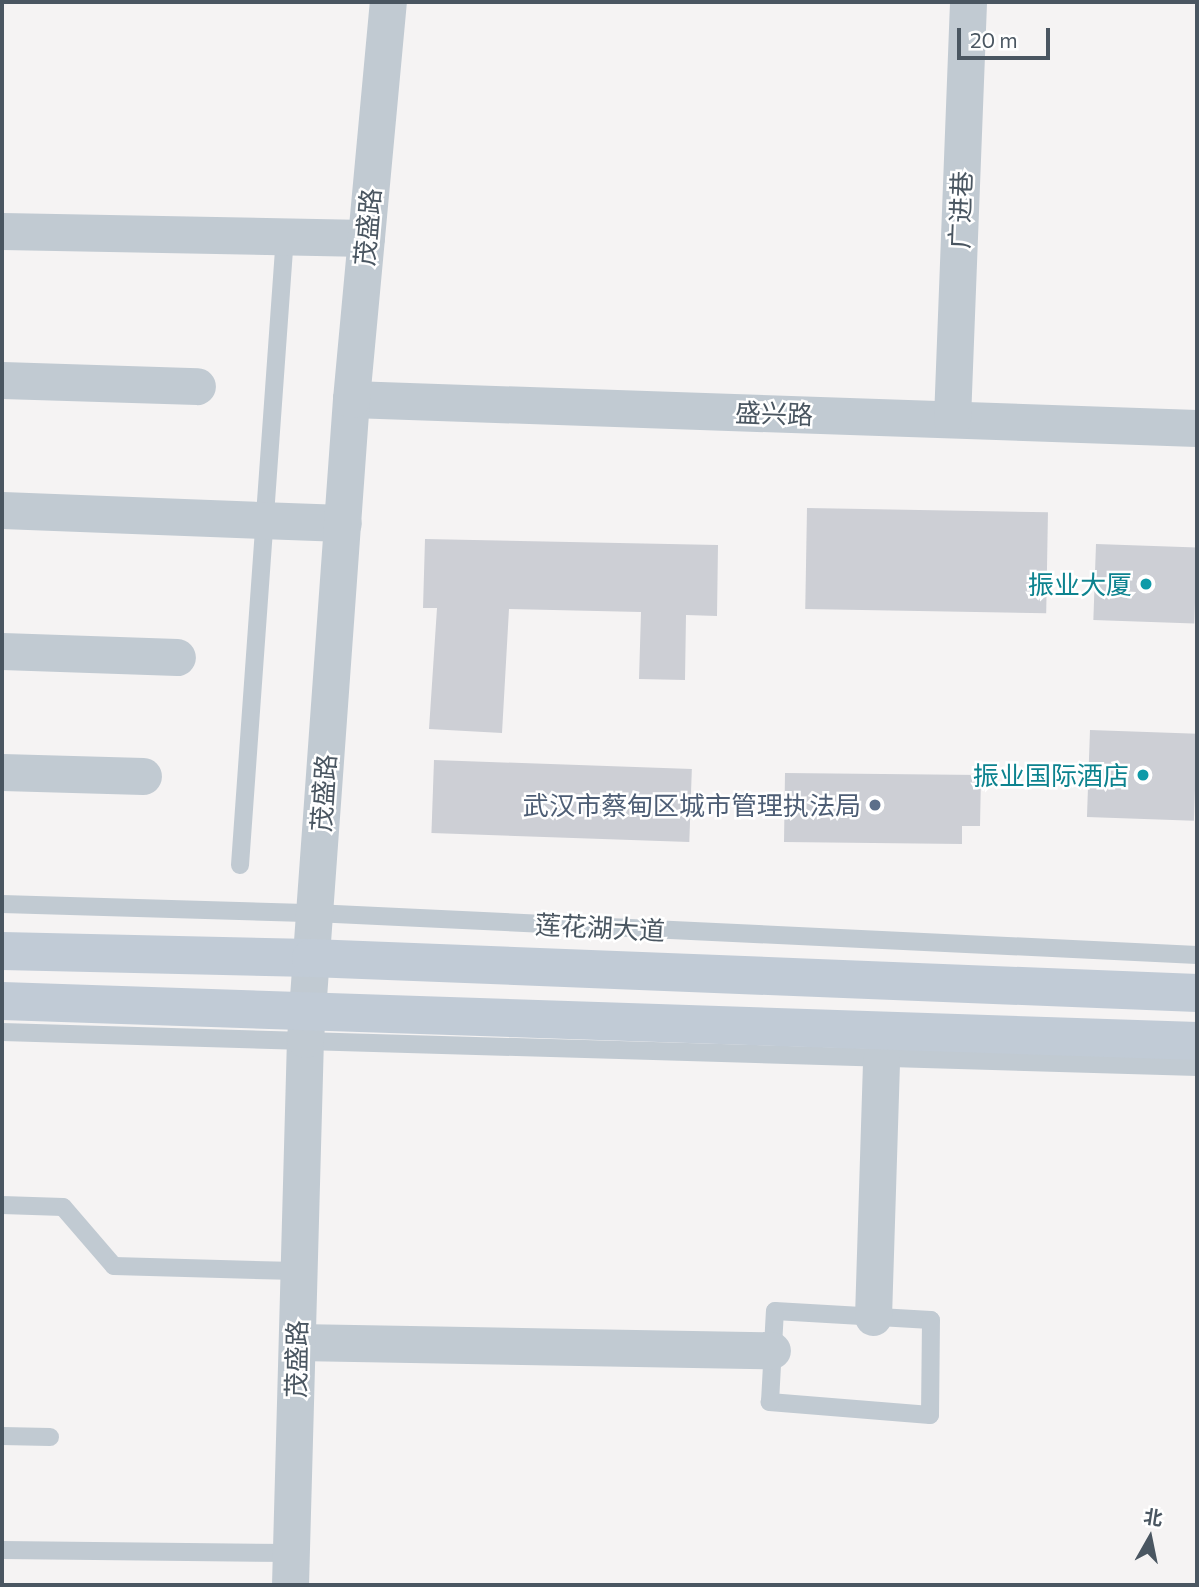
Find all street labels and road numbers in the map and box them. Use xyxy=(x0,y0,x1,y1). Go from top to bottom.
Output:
street label: 广进巷 xyxy=(943,170,977,250)
street label: 茂盛路 xyxy=(348,187,386,267)
street label: 盛兴路 xyxy=(734,396,814,430)
street label: 茂盛路 xyxy=(305,753,341,833)
street label: 莲花湖大道 xyxy=(534,908,666,946)
street label: 茂盛路 xyxy=(280,1320,312,1398)

